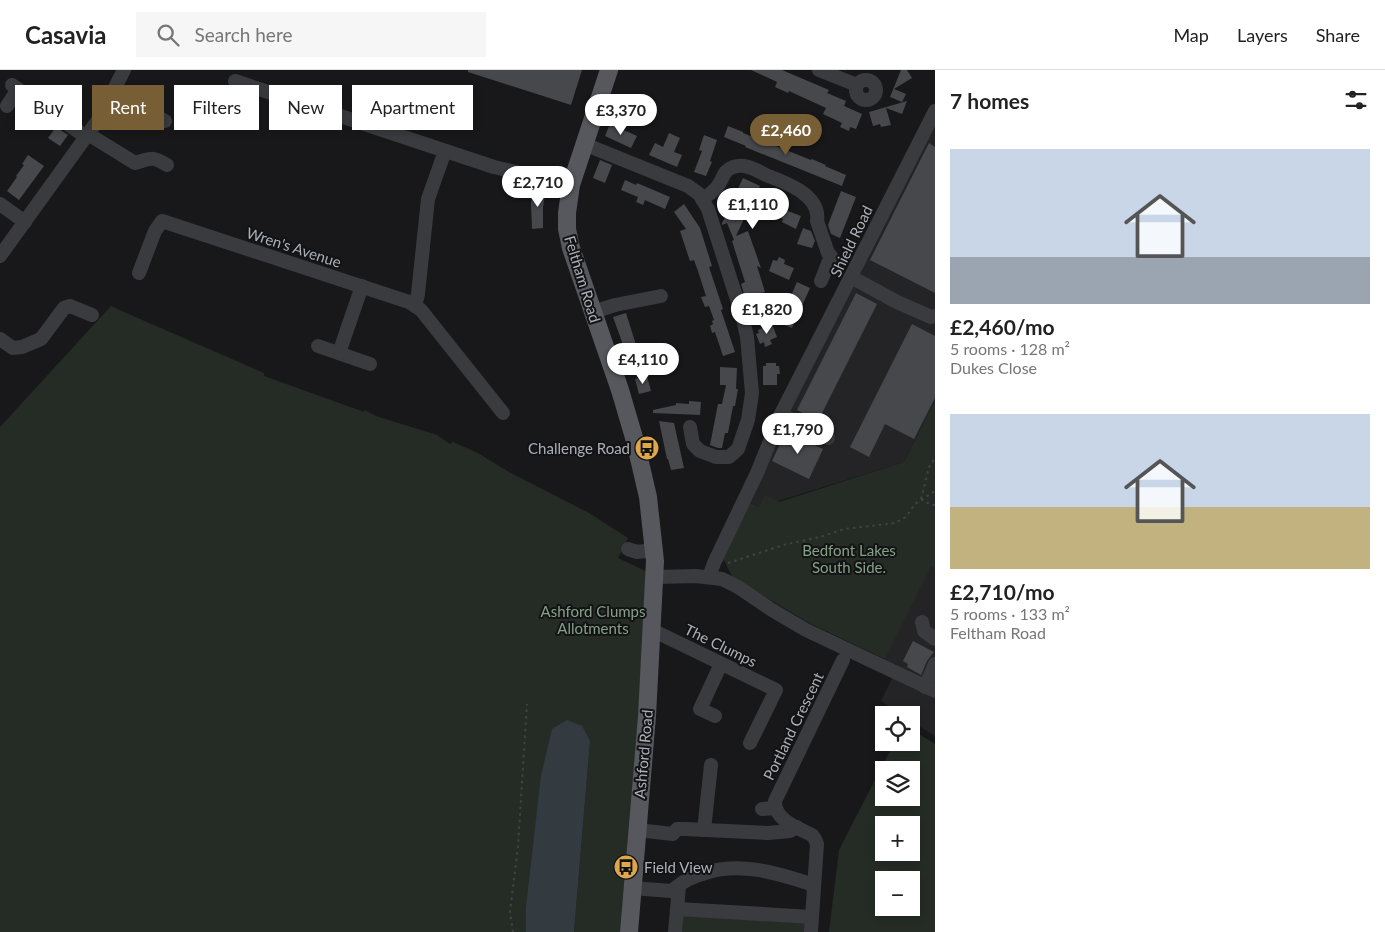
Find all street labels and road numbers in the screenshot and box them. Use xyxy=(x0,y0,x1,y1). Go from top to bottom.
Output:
street label: Shield Road xyxy=(826,202,876,280)
street label: Wren's Avenue xyxy=(244,223,344,271)
street label: Feltham Road xyxy=(561,233,605,325)
street label: The Clumps xyxy=(682,620,760,670)
street label: Portland Crescent xyxy=(759,669,827,783)
street label: Ashford Road xyxy=(630,709,656,799)

